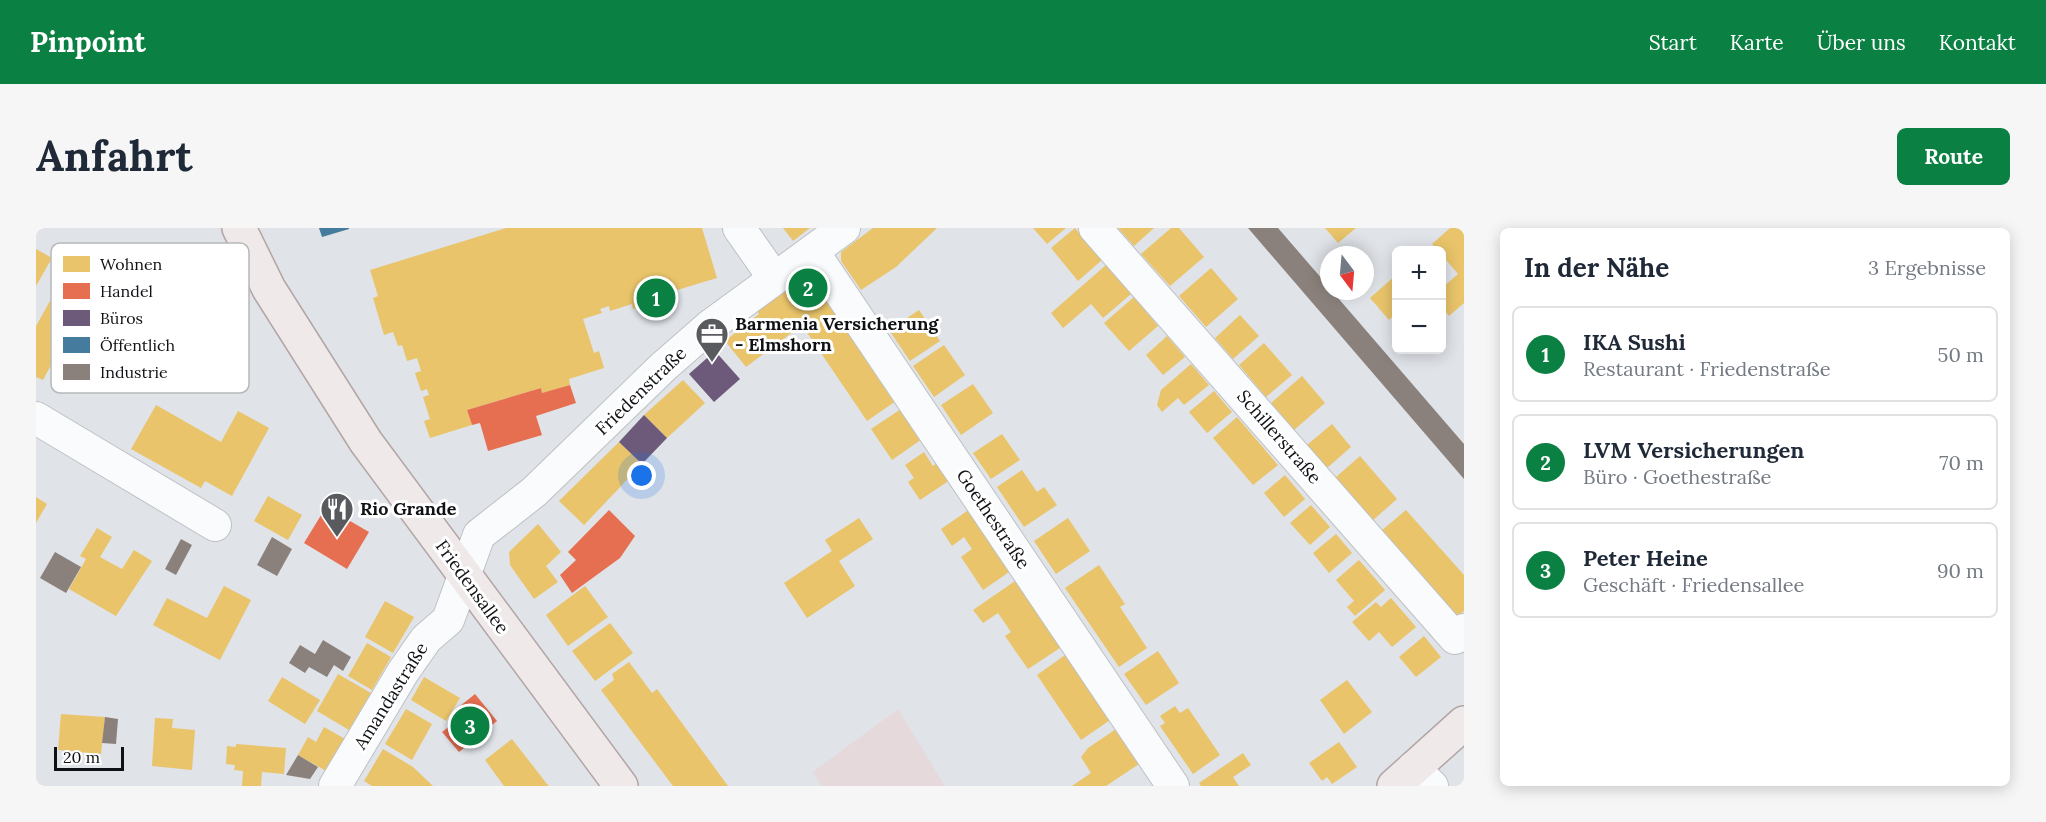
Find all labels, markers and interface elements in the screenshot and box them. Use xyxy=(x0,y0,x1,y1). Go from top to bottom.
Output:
text: Pinpoint xyxy=(30,24,146,60)
text: Start xyxy=(1649,29,1697,56)
text: Karte xyxy=(1730,29,1784,56)
text: Über uns xyxy=(1817,29,1906,56)
text: Kontakt xyxy=(1939,29,2016,56)
button: Route xyxy=(1897,128,2010,185)
text: Anfahrt xyxy=(36,129,193,183)
legend xyxy=(51,243,249,393)
north arrow xyxy=(1320,246,1374,300)
map controls xyxy=(1392,246,1446,354)
button: + xyxy=(1392,246,1446,300)
text: In der Nähe xyxy=(1524,251,1669,284)
text: Wohnen xyxy=(100,254,163,274)
text: 3 Ergebnisse xyxy=(1868,255,1986,280)
pin: 2 xyxy=(788,266,828,310)
pin: 1 xyxy=(636,276,676,320)
text: Handel xyxy=(100,281,153,301)
button: − xyxy=(1392,300,1446,354)
text: Büros xyxy=(100,308,143,328)
place label: Barmenia Versicherung - Elmshorn xyxy=(735,312,939,356)
office icon: Barmenia Versicherung - Elmshorn xyxy=(694,316,730,363)
text: IKA Sushi xyxy=(1583,328,1686,356)
text: Öffentlich xyxy=(100,335,175,355)
street label: Friedenstraße xyxy=(590,341,691,440)
text: 1 xyxy=(1541,342,1550,367)
text: 50 m xyxy=(1938,342,1984,367)
text: Restaurant · Friedenstraße xyxy=(1583,356,1830,381)
text: Industrie xyxy=(100,362,168,382)
street label: Schillerstraße xyxy=(1232,385,1327,489)
text: LVM Versicherungen xyxy=(1583,436,1804,464)
text: 2 xyxy=(1540,450,1551,475)
text: 70 m xyxy=(1939,450,1984,475)
your location xyxy=(627,461,656,490)
street label: Goethestraße xyxy=(952,464,1035,573)
text: Büro · Goethestraße xyxy=(1583,464,1771,489)
restaurant icon: Rio Grande xyxy=(319,491,355,538)
place label: Rio Grande xyxy=(360,497,457,520)
street label: Friedensallee xyxy=(431,535,514,638)
text: Peter Heine xyxy=(1583,544,1708,572)
text: 3 xyxy=(1540,558,1551,583)
text: 90 m xyxy=(1937,558,1984,583)
text: Geschäft · Friedensallee xyxy=(1583,572,1804,597)
street label: Amandastraße xyxy=(348,638,433,754)
pin: 3 xyxy=(450,704,490,748)
scale bar xyxy=(54,744,124,772)
text: 20 m xyxy=(63,747,100,767)

